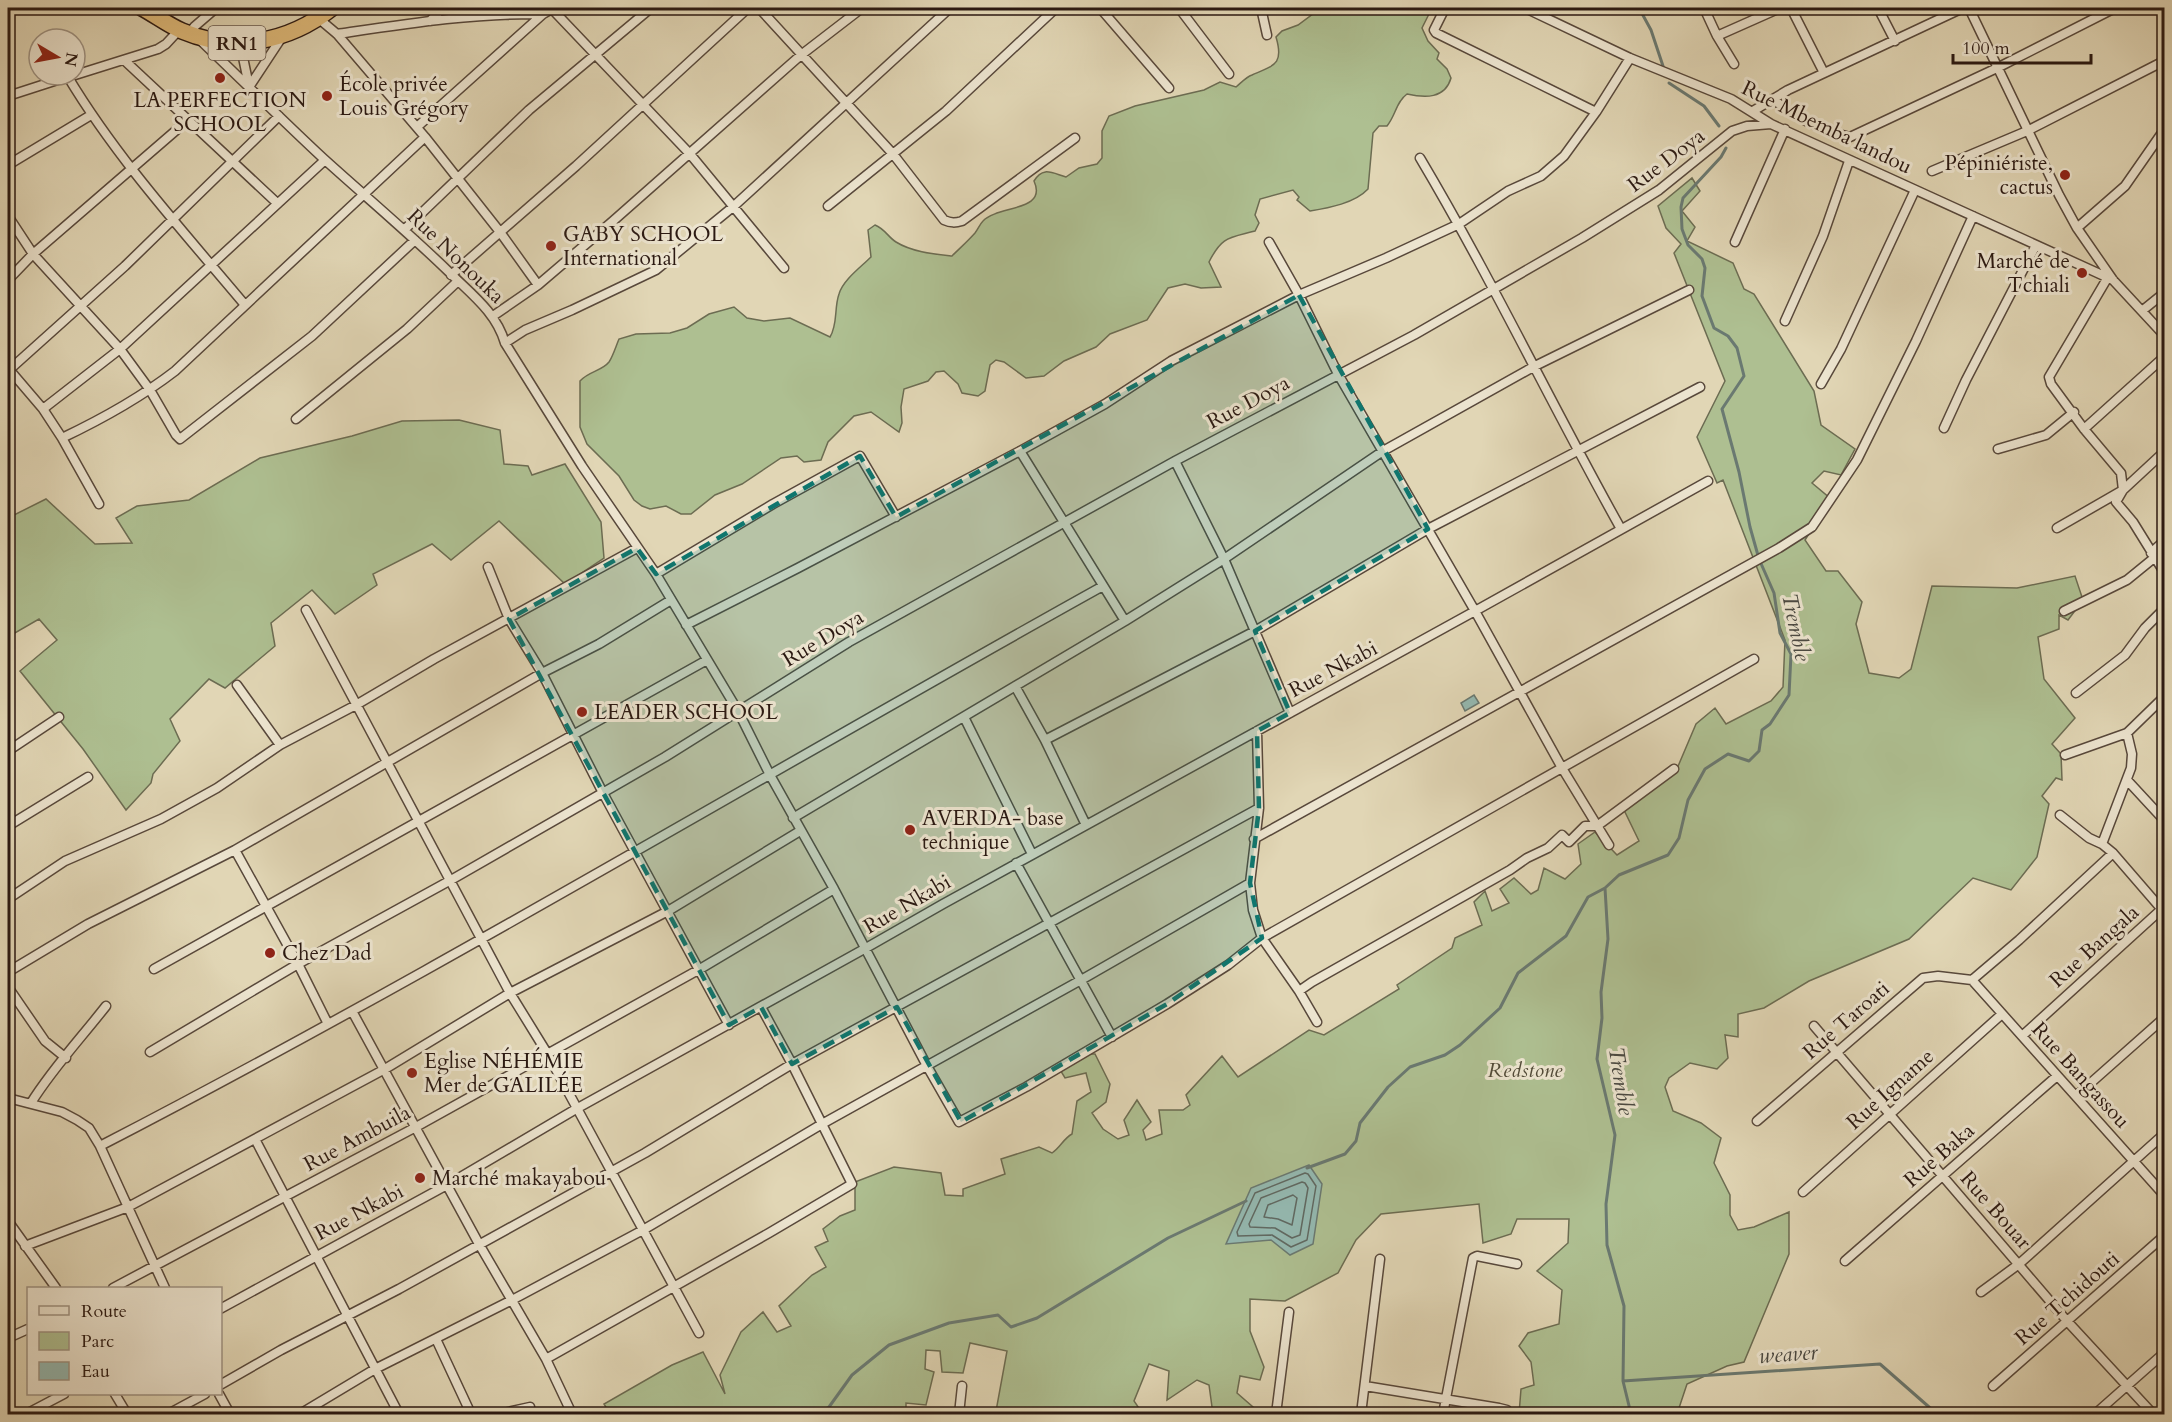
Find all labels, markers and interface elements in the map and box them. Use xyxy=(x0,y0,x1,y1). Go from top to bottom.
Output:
road number: RN1 xyxy=(208,26,266,60)
north arrow xyxy=(27,27,87,87)
scale bar xyxy=(1953,27,2091,65)
text: 100 m xyxy=(1962,36,2010,61)
text: N xyxy=(59,51,83,68)
place label: École privée Louis Grégory xyxy=(339,70,469,123)
marker: LA PERFECTION SCHOOL xyxy=(213,71,227,85)
street label: Rue Mbemba landou xyxy=(1737,74,1917,181)
place label: LA PERFECTION SCHOOL xyxy=(134,86,306,139)
marker: École privée Louis Grégory xyxy=(320,89,334,103)
street label: Rue Doya xyxy=(1622,122,1711,199)
place label: Pépiniériste, cactus xyxy=(1944,149,2053,202)
marker: Pépiniériste, cactus xyxy=(2058,168,2072,182)
street label: Rue Nonouka xyxy=(400,202,511,310)
place label: GABY SCHOOL International xyxy=(563,220,724,273)
marker: GABY SCHOOL International xyxy=(544,239,558,253)
place label: Marché de Tchiali xyxy=(1976,247,2070,300)
marker: Marché de Tchiali xyxy=(2075,266,2089,280)
street label: Rue Doya xyxy=(1202,369,1295,436)
water label: Tremble xyxy=(1774,590,1818,664)
street label: Rue Doya xyxy=(777,603,869,674)
street label: Rue Nkabi xyxy=(1284,634,1383,705)
place label: LEADER SCHOOL xyxy=(594,698,778,727)
marker: LEADER SCHOOL xyxy=(575,705,589,719)
place label: AVERDA- base technique xyxy=(922,804,1064,857)
marker: AVERDA- base technique xyxy=(903,823,917,837)
street label: Rue Nkabi xyxy=(858,868,956,941)
street label: Rue Bangala xyxy=(2043,898,2146,995)
place label: Chez Dad xyxy=(282,939,371,968)
marker: Chez Dad xyxy=(263,946,277,960)
street label: Rue Taroati xyxy=(1797,974,1896,1066)
street label: Rue Bangassou xyxy=(2025,1016,2136,1135)
street label: Rue Igname xyxy=(1840,1042,1940,1136)
water label: Tremble xyxy=(1601,1045,1641,1118)
place label: Eglise NÉHÉMIE Mer de GALILÉE xyxy=(424,1047,584,1100)
park label: Redstone xyxy=(1488,1056,1563,1085)
marker: Eglise NÉHÉMIE Mer de GALILÉE xyxy=(405,1066,419,1080)
street label: Rue Ambuila xyxy=(299,1098,416,1179)
street label: Rue Baka xyxy=(1898,1117,1981,1194)
place label: Marché makayabou xyxy=(432,1164,606,1193)
street label: Rue Bouar xyxy=(1953,1165,2038,1256)
marker: Marché makayabou xyxy=(413,1171,427,1185)
street label: Rue Nkabi xyxy=(310,1177,409,1248)
street label: Rue Tchidouti xyxy=(2009,1245,2126,1352)
legend xyxy=(27,1287,222,1395)
text: Route xyxy=(81,1299,127,1324)
text: Parc xyxy=(81,1329,114,1354)
water label: weaver xyxy=(1758,1337,1819,1371)
text: Eau xyxy=(81,1359,110,1384)

